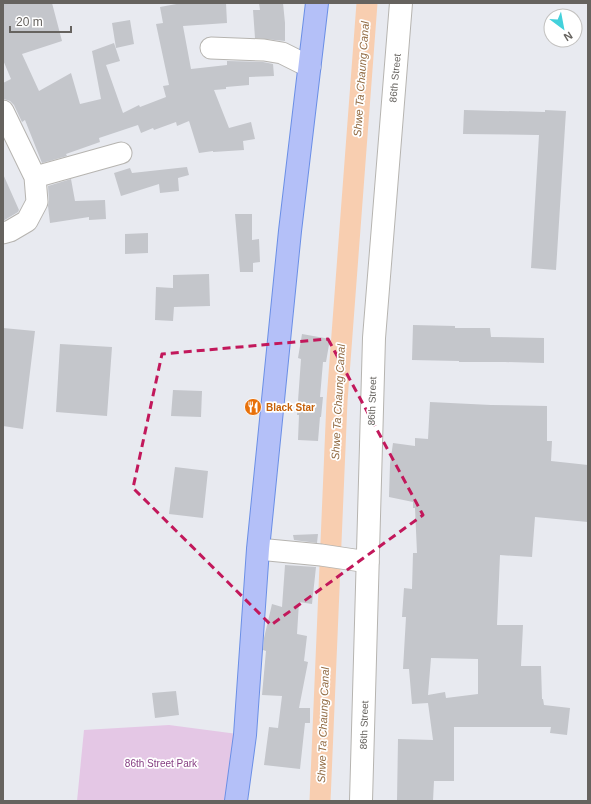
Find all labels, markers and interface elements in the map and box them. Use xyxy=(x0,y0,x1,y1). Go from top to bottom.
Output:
scale bar xyxy=(10,8,71,34)
north arrow xyxy=(543,8,583,48)
text: 20 m xyxy=(16,15,43,29)
water label: Shwe Ta Chaung Canal xyxy=(351,20,371,137)
text: N xyxy=(562,29,575,44)
street label: 86th Street xyxy=(387,53,403,103)
water label: Shwe Ta Chaung Canal xyxy=(329,343,347,460)
street label: 86th Street xyxy=(366,376,378,426)
restaurant icon: Black Star xyxy=(243,397,263,417)
place label: Black Star xyxy=(266,402,315,413)
water label: Shwe Ta Chaung Canal xyxy=(315,666,331,783)
street label: 86th Street xyxy=(358,700,370,750)
park label: 86th Street Park xyxy=(125,758,198,769)

